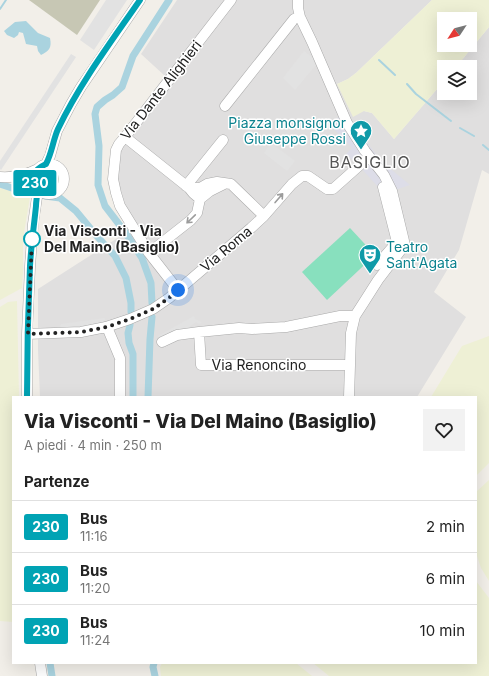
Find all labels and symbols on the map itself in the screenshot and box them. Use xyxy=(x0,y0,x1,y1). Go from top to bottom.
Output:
north arrow xyxy=(437,12,477,52)
street label: Via Dante Alighieri xyxy=(117,37,205,143)
place label: Piazza monsignor Giuseppe Rossi xyxy=(228,114,346,147)
place icon: Piazza monsignor Giuseppe Rossi xyxy=(348,118,374,151)
district label: BASIGLIO xyxy=(329,152,411,172)
line badge: 230 xyxy=(12,170,58,196)
one-way arrow xyxy=(274,193,284,203)
one-way arrow xyxy=(186,215,196,224)
place label: Via Visconti - Via Del Maino (Basiglio) xyxy=(44,222,180,255)
street label: Via Roma xyxy=(196,222,255,275)
marker: Via Visconti - Via Del Maino (Basiglio) xyxy=(23,230,41,248)
place label: Teatro Sant'Agata xyxy=(386,238,457,271)
theatre icon: Teatro Sant'Agata xyxy=(357,242,383,275)
your location xyxy=(168,280,188,300)
street label: Via Renoncino xyxy=(212,356,306,373)

